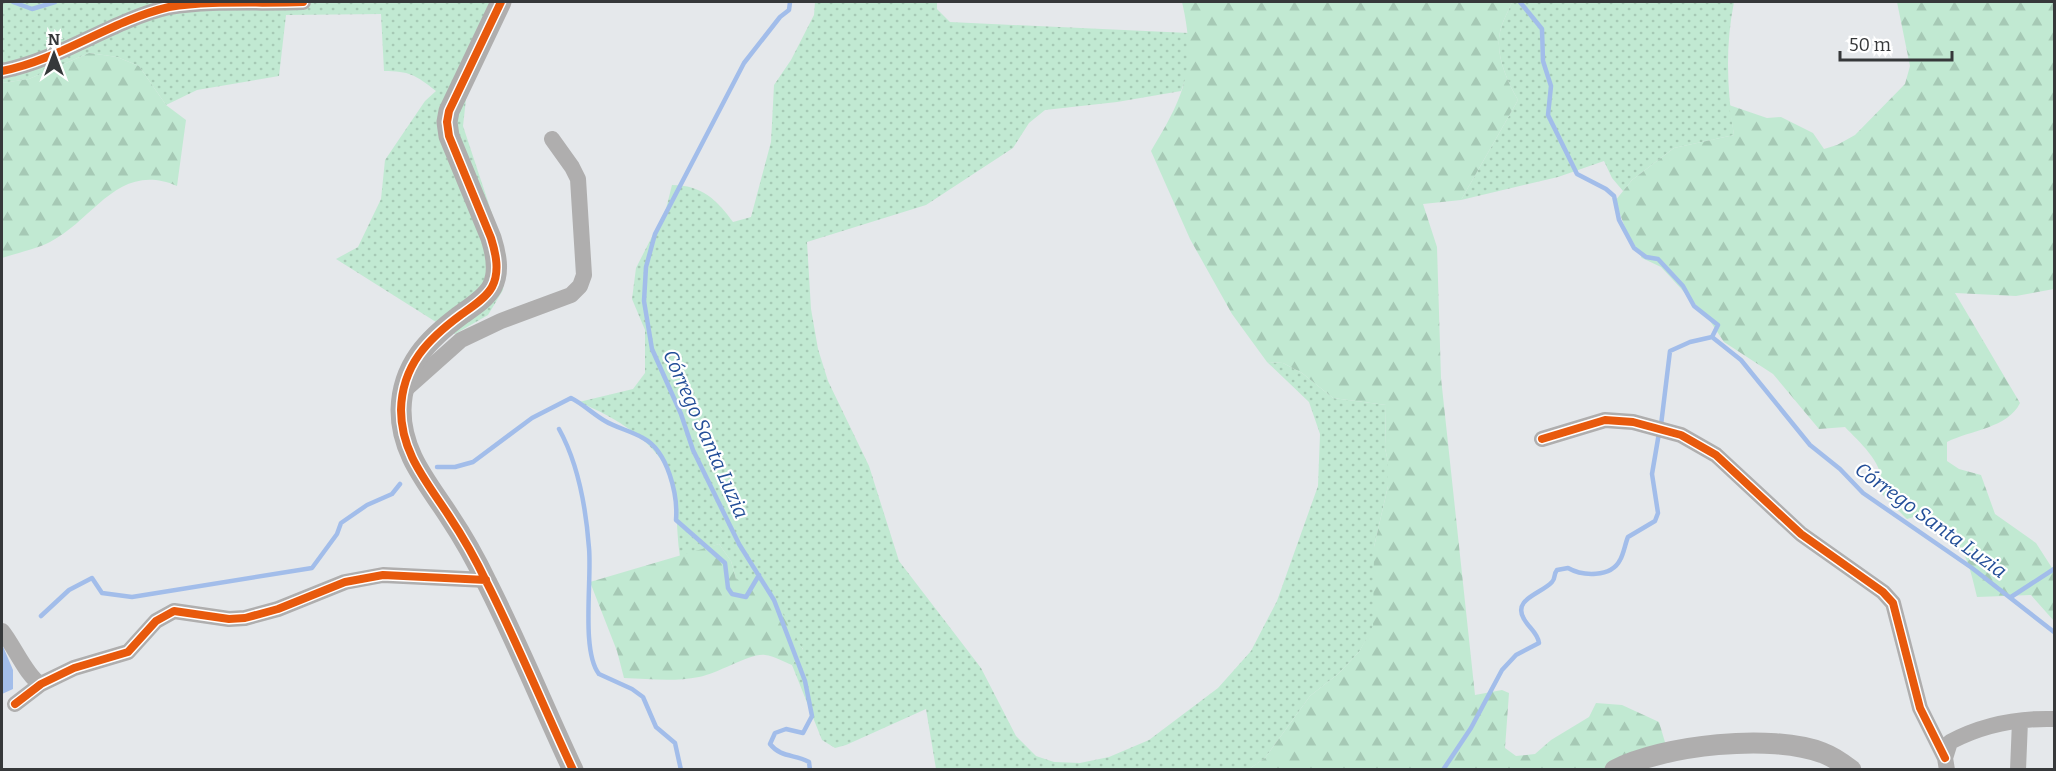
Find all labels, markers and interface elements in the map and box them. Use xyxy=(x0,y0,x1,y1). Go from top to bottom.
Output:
north arrow xyxy=(24,24,84,84)
scale bar xyxy=(1840,24,1952,62)
text: N xyxy=(48,30,60,49)
text: 50 m xyxy=(1849,34,1891,56)
water label: Córrego Santa Luzia xyxy=(658,346,754,522)
water label: Córrego Santa Luzia xyxy=(1850,457,2012,583)

